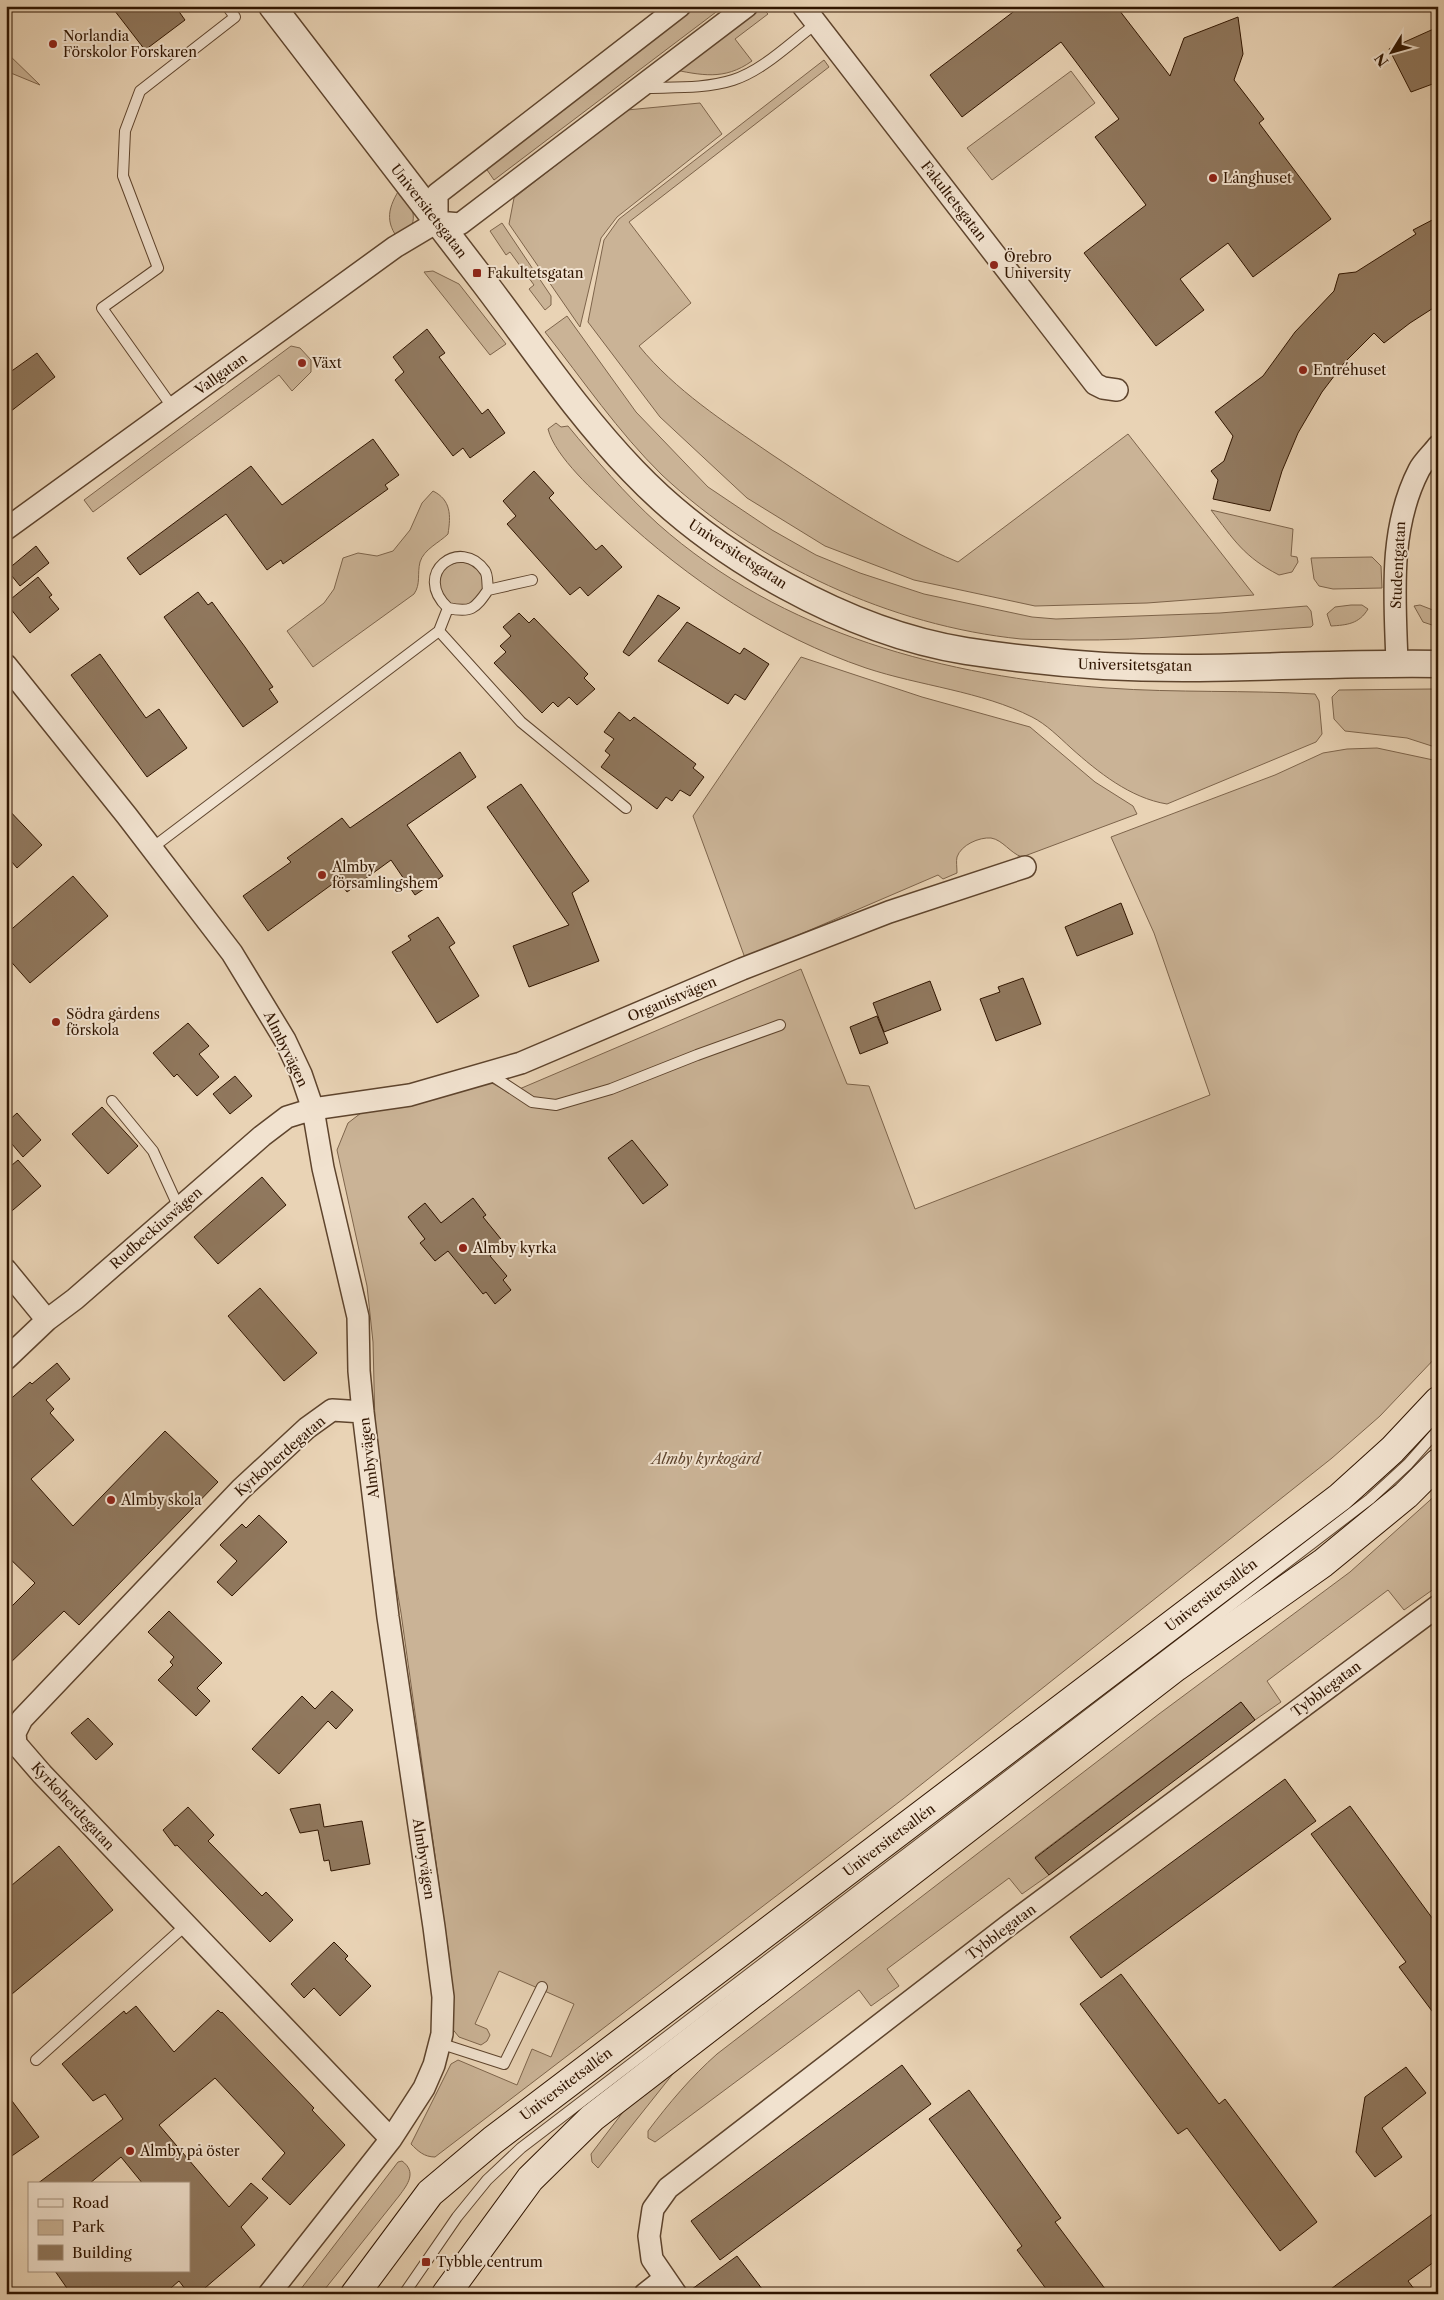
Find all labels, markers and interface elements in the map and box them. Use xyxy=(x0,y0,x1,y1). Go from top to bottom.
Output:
place label: Norlandia Förskolor Forskaren xyxy=(63,27,197,61)
north arrow xyxy=(1366,28,1416,78)
marker: Norlandia Förskolor Forskaren xyxy=(47,38,59,50)
text: N xyxy=(1371,50,1392,70)
street label: Fakultetsgatan xyxy=(917,157,991,245)
street label: Universitetsgatan xyxy=(387,160,471,262)
place label: Långhuset xyxy=(1223,169,1292,187)
marker: Långhuset xyxy=(1207,172,1219,184)
place label: Örebro University xyxy=(1004,248,1072,282)
marker: Örebro University xyxy=(988,259,1000,271)
place label: Fakultetsgatan xyxy=(487,264,584,282)
marker: Fakultetsgatan xyxy=(471,267,483,279)
street label: Vallgatan xyxy=(190,349,251,400)
place label: Växt xyxy=(311,354,342,372)
marker: Växt xyxy=(296,357,308,369)
place label: Entréhuset xyxy=(1313,361,1386,379)
marker: Entréhuset xyxy=(1297,364,1309,376)
street label: Universitetsgatan xyxy=(685,515,791,593)
street label: Studentgatan xyxy=(1387,520,1409,609)
street label: Universitetsgatan xyxy=(1078,655,1193,675)
place label: Almby församlingshem xyxy=(331,858,438,892)
marker: Almby församlingshem xyxy=(316,869,328,881)
street label: Organistvägen xyxy=(625,972,719,1026)
place label: Södra gårdens förskola xyxy=(66,1005,160,1039)
street label: Almbyvägen xyxy=(260,1007,312,1090)
marker: Södra gårdens förskola xyxy=(50,1016,62,1028)
street label: Rudbeckiusvägen xyxy=(106,1183,206,1273)
place label: Almby kyrka xyxy=(472,1239,557,1257)
marker: Almby kyrka xyxy=(457,1242,469,1254)
street label: Kyrkoherdegatan xyxy=(231,1412,329,1500)
street label: Almbyvägen xyxy=(355,1416,383,1501)
park label: Almby kyrkogård xyxy=(650,1450,762,1468)
place label: Almby skola xyxy=(120,1491,202,1509)
marker: Almby skola xyxy=(105,1494,117,1506)
street label: Universitetsallén xyxy=(1161,1554,1261,1636)
street label: Tybblegatan xyxy=(1288,1657,1365,1721)
street label: Kyrkoherdegatan xyxy=(28,1758,119,1854)
street label: Universitetsallén xyxy=(839,1799,939,1881)
street label: Almbyvägen xyxy=(409,1816,439,1901)
street label: Tybblegatan xyxy=(963,1900,1040,1964)
street label: Universitetsallén xyxy=(516,2043,616,2125)
place label: Almby på öster xyxy=(139,2142,240,2160)
marker: Almby på öster xyxy=(124,2145,136,2157)
legend xyxy=(28,2182,190,2272)
text: Road xyxy=(72,2193,109,2212)
text: Park xyxy=(72,2217,106,2236)
text: Building xyxy=(72,2243,132,2262)
place label: Tybble centrum xyxy=(436,2253,543,2271)
marker: Tybble centrum xyxy=(420,2256,432,2268)

